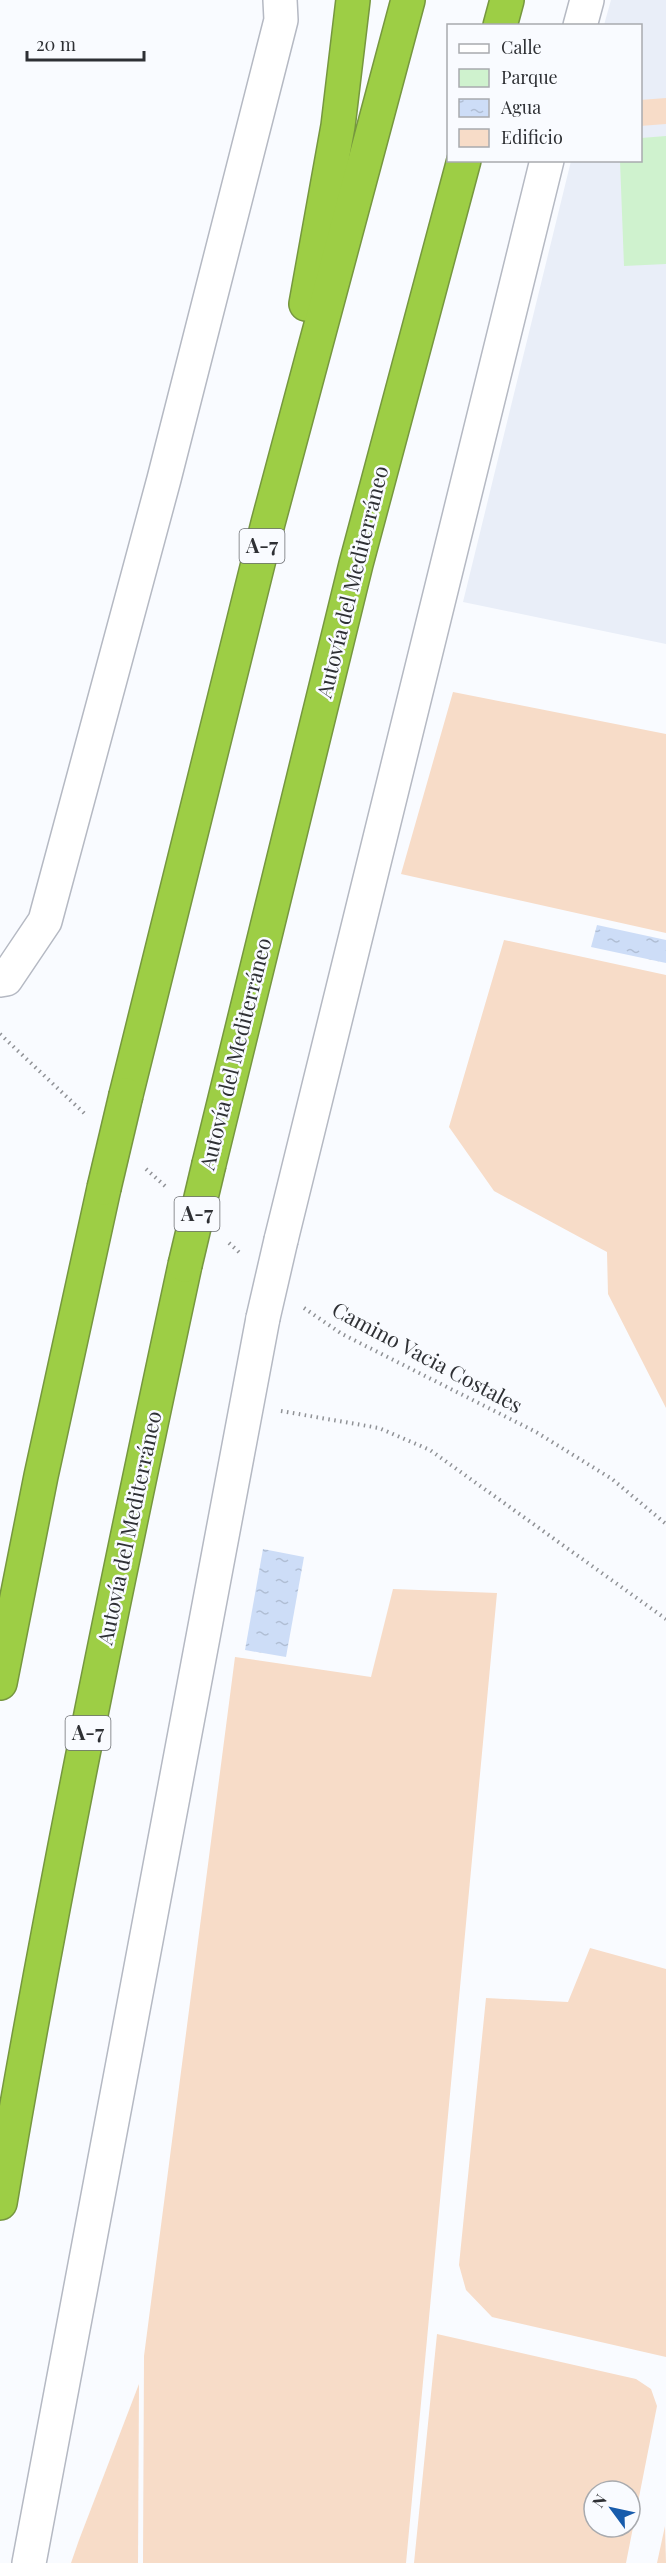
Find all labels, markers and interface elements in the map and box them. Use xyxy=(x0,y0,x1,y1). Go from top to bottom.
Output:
scale bar xyxy=(27,24,144,62)
legend xyxy=(447,24,642,162)
text: 20 m xyxy=(36,32,76,56)
text: Calle xyxy=(501,35,542,59)
text: Parque xyxy=(501,65,558,89)
text: Agua xyxy=(500,95,541,119)
text: Edificio xyxy=(501,125,563,149)
street label: Autovía del Mediterráneo xyxy=(308,463,393,701)
road number: A-7 xyxy=(240,529,284,563)
street label: Autovía del Mediterráneo xyxy=(191,935,276,1173)
road number: A-7 xyxy=(174,1197,220,1231)
street label: Camino Vacia Costales xyxy=(328,1294,528,1418)
street label: Autovía del Mediterráneo xyxy=(89,1408,167,1648)
road number: A-7 xyxy=(66,1716,110,1750)
north arrow xyxy=(582,2479,642,2539)
text: N xyxy=(587,2490,611,2511)

